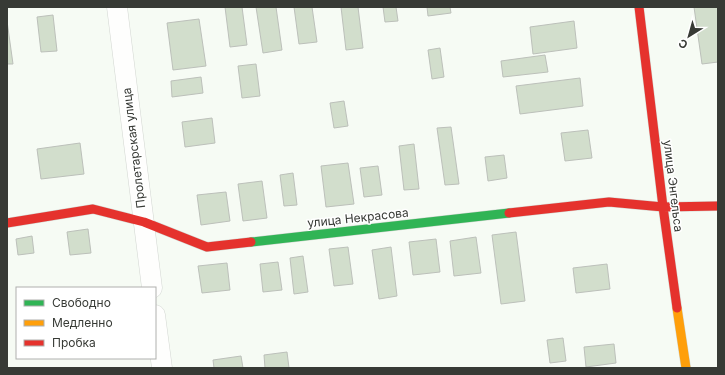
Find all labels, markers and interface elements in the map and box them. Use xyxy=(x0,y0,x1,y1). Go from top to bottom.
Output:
north arrow xyxy=(669,16,709,56)
text: С xyxy=(676,36,690,52)
street label: Пролетарская улица xyxy=(119,87,148,209)
street label: улица Энгельса xyxy=(660,139,687,233)
street label: улица Некрасова xyxy=(307,205,409,230)
legend xyxy=(16,287,156,359)
text: Свободно xyxy=(52,295,111,310)
text: Медленно xyxy=(52,315,113,330)
text: Пробка xyxy=(52,335,96,350)

